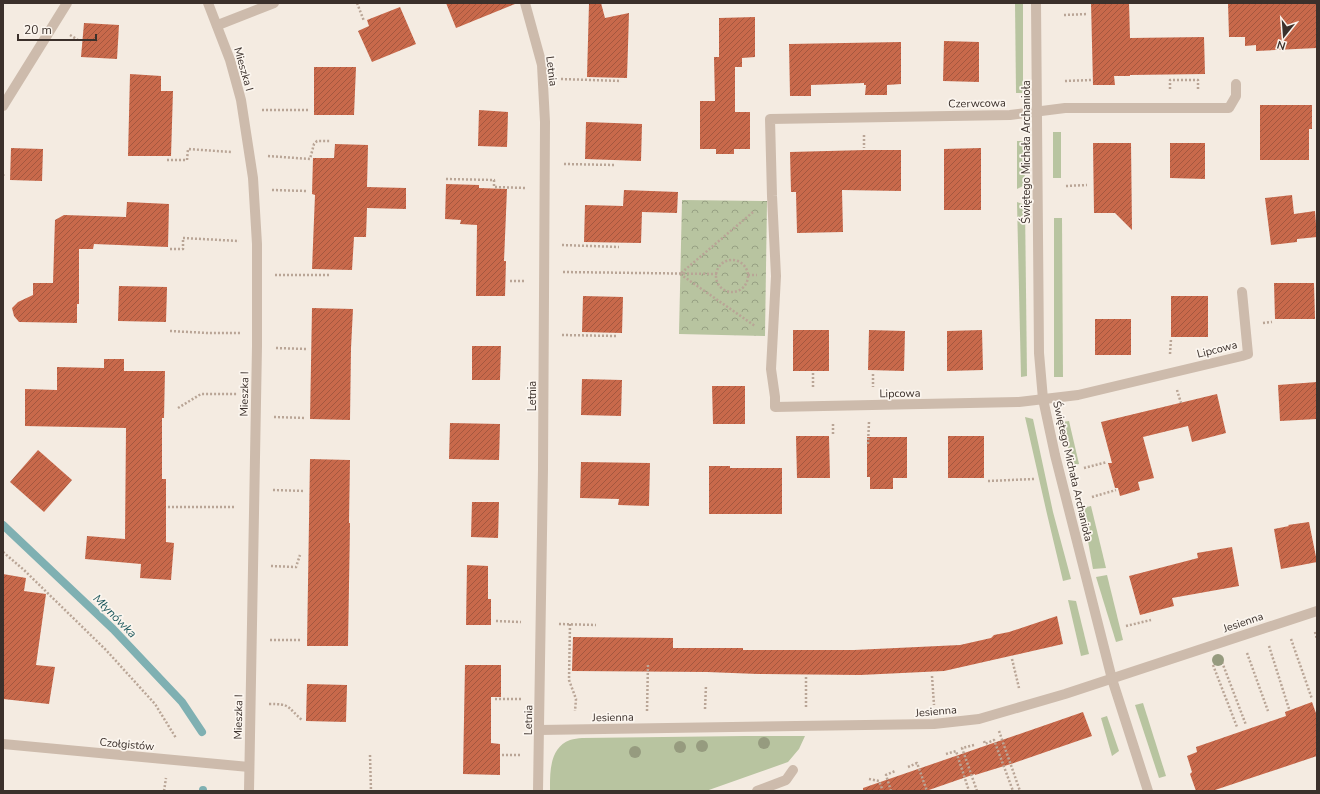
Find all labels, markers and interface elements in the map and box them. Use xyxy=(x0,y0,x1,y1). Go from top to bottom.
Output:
scale bar xyxy=(18,16,96,42)
north arrow xyxy=(1264,16,1304,56)
text: 20 m xyxy=(24,22,52,38)
text: N xyxy=(1275,37,1287,53)
street label: Mieszka I xyxy=(230,45,257,93)
street label: Letnia xyxy=(542,55,561,87)
street label: Świętego Michała Archanioła xyxy=(1018,80,1034,224)
street label: Czerwcowa xyxy=(948,95,1006,112)
street label: Lipcowa xyxy=(1195,337,1239,362)
street label: Mieszka I xyxy=(237,371,252,417)
street label: Letnia xyxy=(525,381,540,411)
street label: Lipcowa xyxy=(879,386,921,401)
street label: Świętego Michała Archanioła xyxy=(1049,399,1097,543)
water label: Młynówka xyxy=(90,591,140,641)
street label: Jesienna xyxy=(1220,609,1265,637)
street label: Mieszka I xyxy=(231,694,246,740)
street label: Jesienna xyxy=(914,702,958,721)
street label: Letnia xyxy=(521,705,536,735)
street label: Jesienna xyxy=(591,710,634,725)
street label: Czołgistów xyxy=(99,735,155,754)

